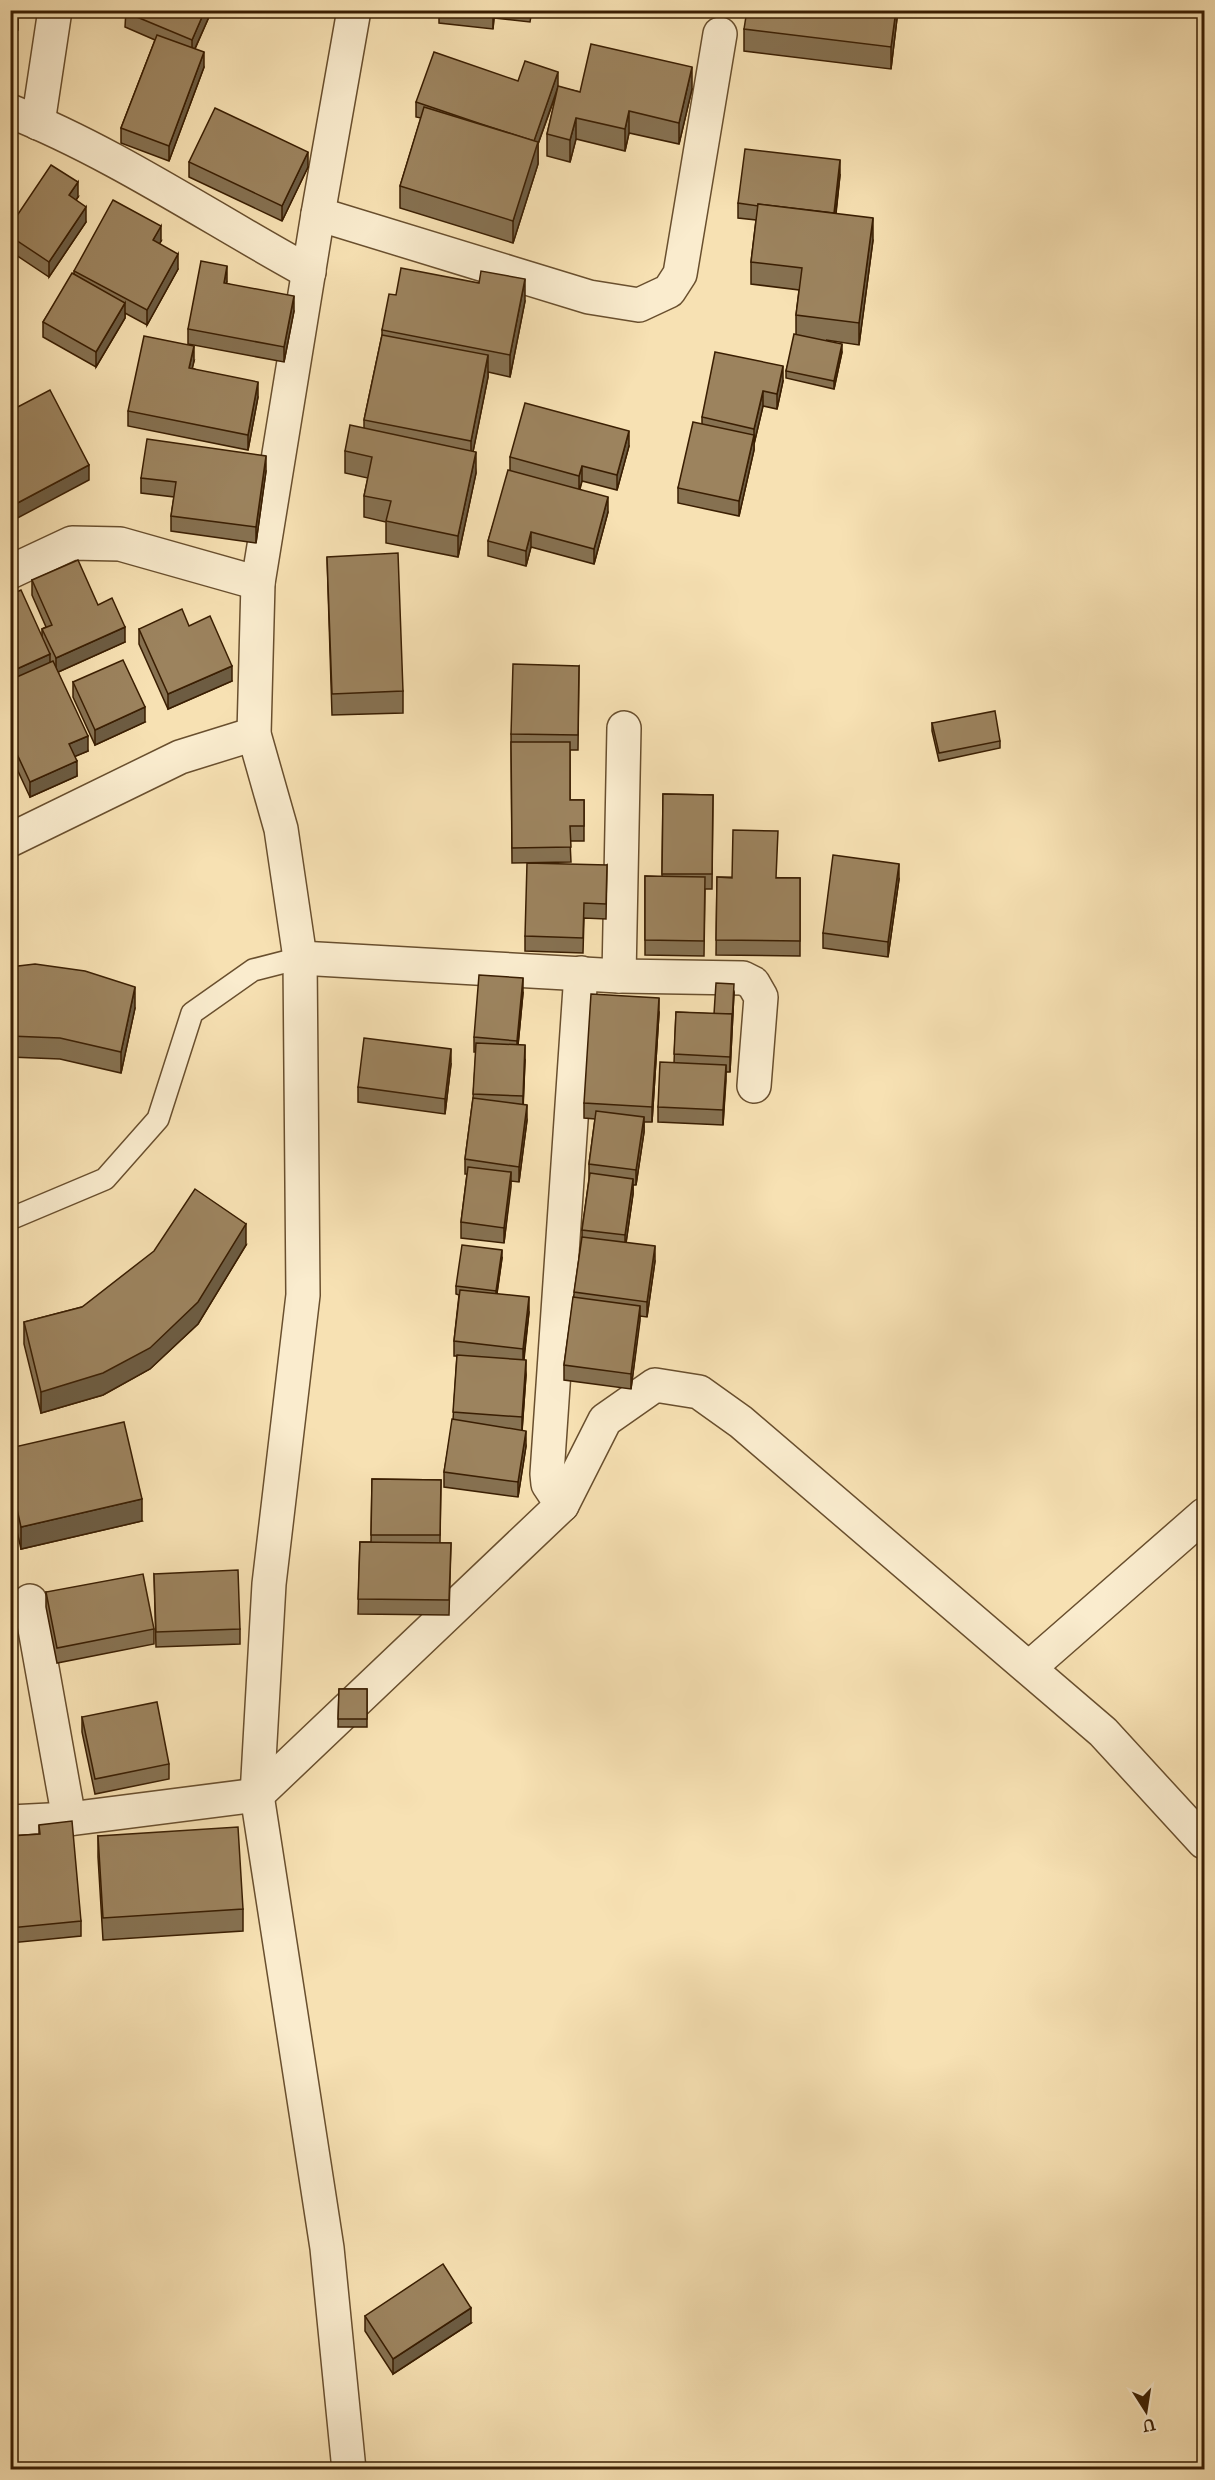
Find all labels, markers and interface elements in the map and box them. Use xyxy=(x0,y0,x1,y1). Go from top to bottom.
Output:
north arrow xyxy=(1116,2381,1176,2441)
text: U xyxy=(1141,2415,1157,2436)

